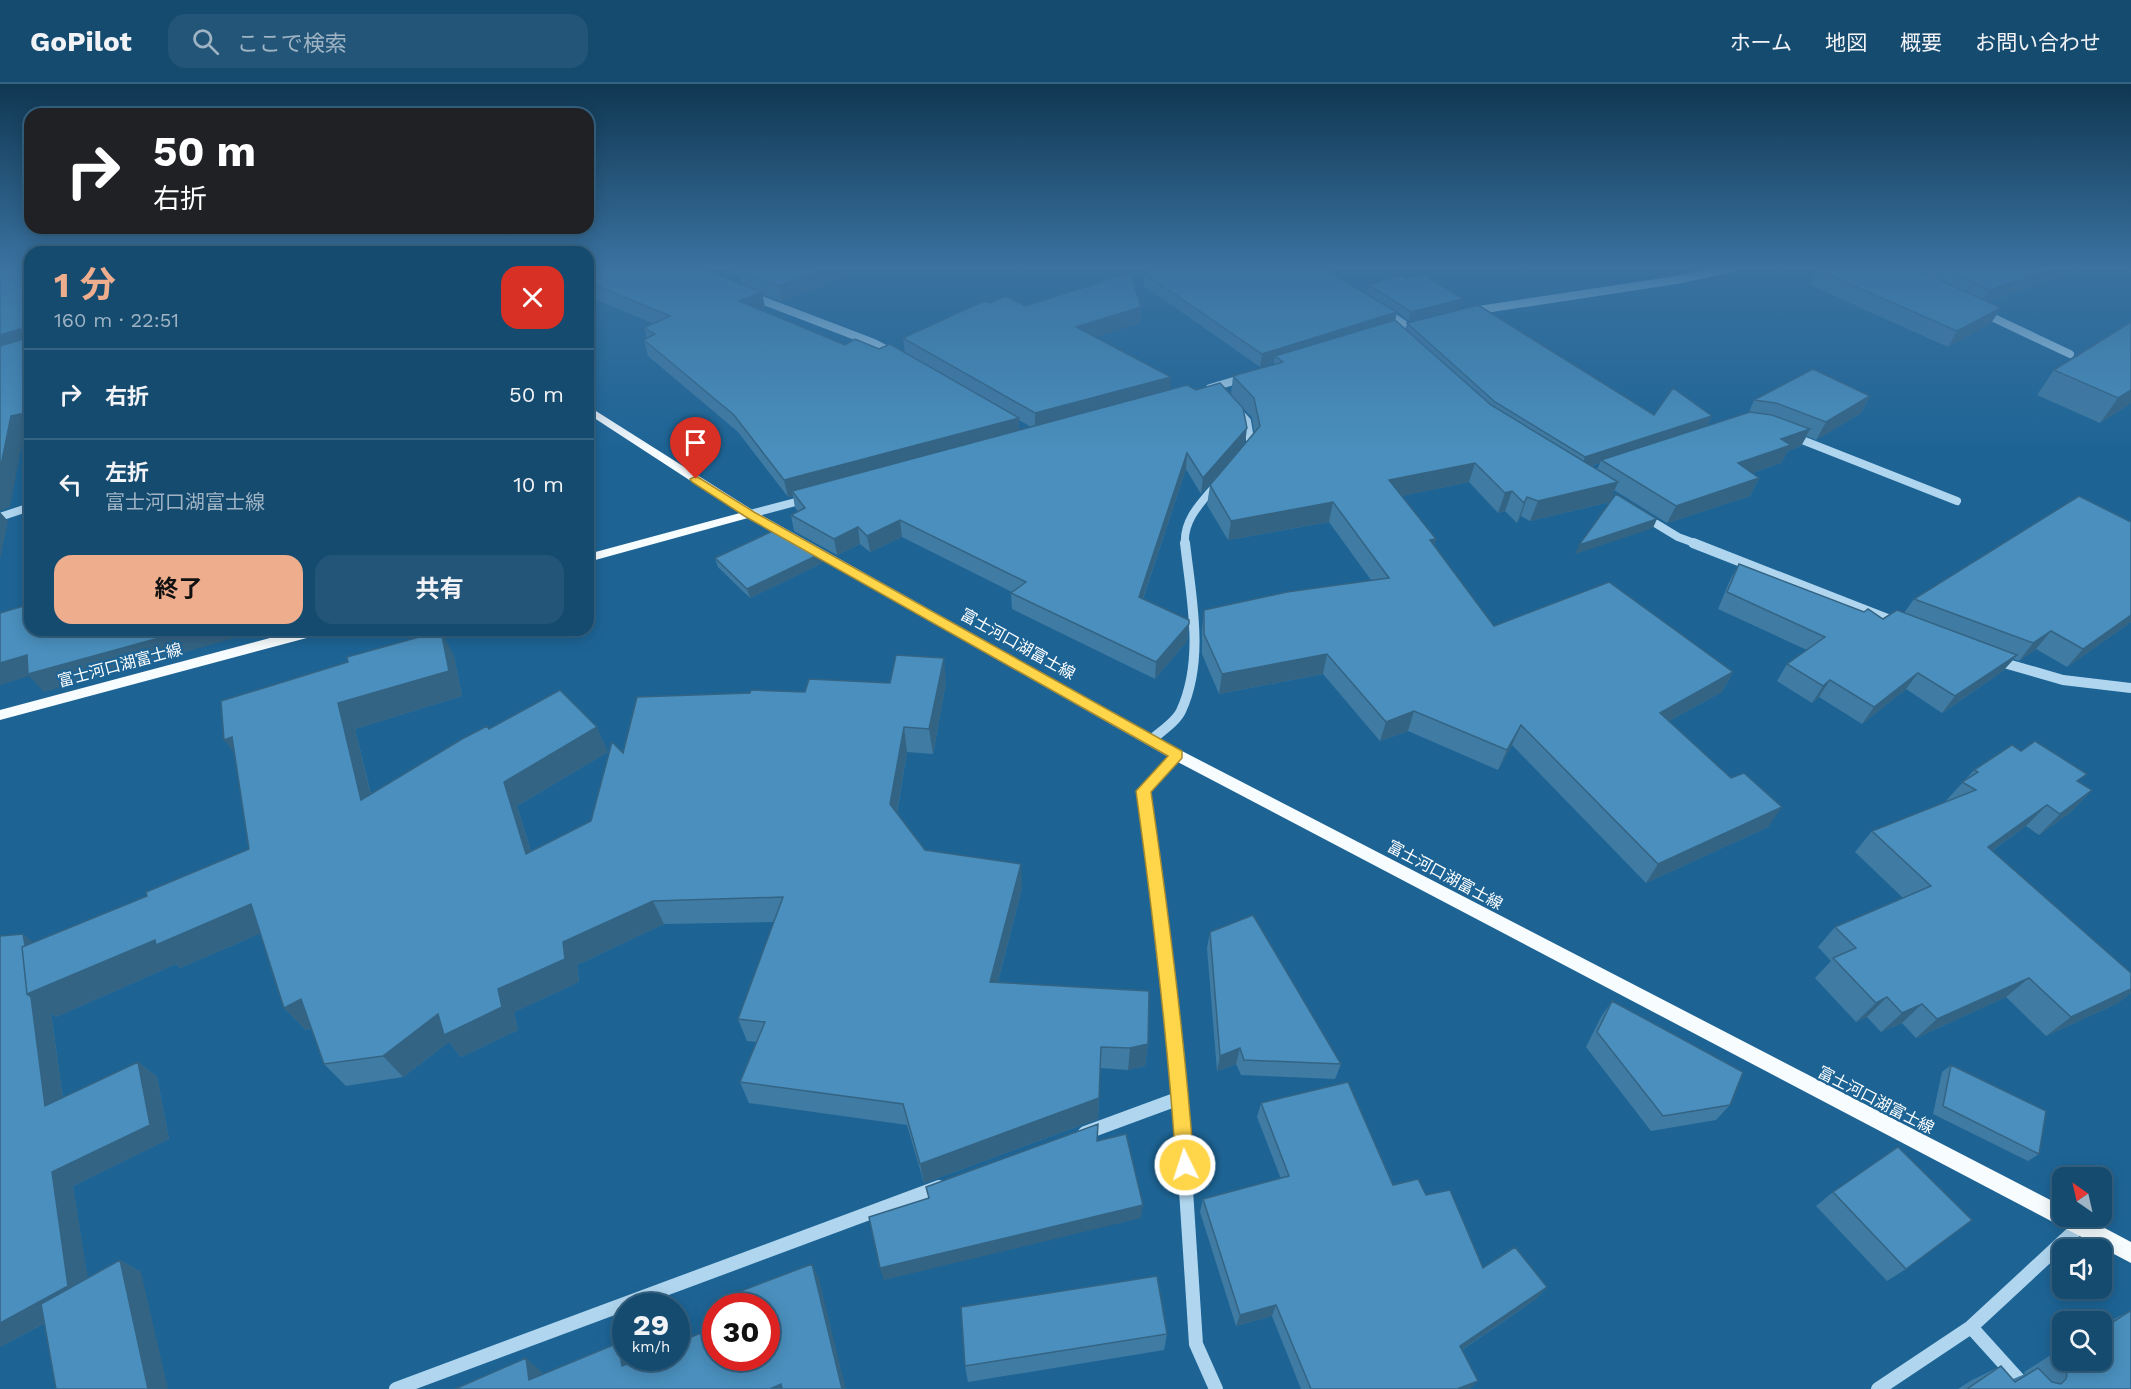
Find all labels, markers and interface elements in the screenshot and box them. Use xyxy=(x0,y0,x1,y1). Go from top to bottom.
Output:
search box xyxy=(168,14,588,68)
text: GoPilot xyxy=(30,25,132,58)
icon: search xyxy=(189,25,222,58)
text: ホーム xyxy=(1730,30,1792,55)
text: 地図 xyxy=(1825,30,1867,55)
text: 概要 xyxy=(1900,30,1942,55)
text: お問い合わせ xyxy=(1975,30,2101,55)
text: ここで検索 xyxy=(237,31,347,56)
text: 50 m xyxy=(153,127,256,176)
icon: right xyxy=(54,132,132,210)
text: 右折 xyxy=(153,183,207,215)
text: 1 分 xyxy=(54,264,116,306)
button: close xyxy=(501,266,564,329)
text: 160 m · 22:51 xyxy=(54,308,179,332)
icon: right xyxy=(54,378,87,411)
text: 50 m xyxy=(509,382,564,407)
text: 右折 xyxy=(105,384,149,409)
pin xyxy=(670,417,721,479)
icon: arrive xyxy=(679,426,712,459)
text: 左折 xyxy=(105,460,149,485)
icon: left xyxy=(54,468,87,501)
text: 10 m xyxy=(513,472,564,497)
text: 富士河口湖富士線 xyxy=(105,490,265,514)
button: 終了 xyxy=(54,555,303,624)
button: 共有 xyxy=(315,555,564,624)
street label: 富士河口湖富士線 xyxy=(957,605,1079,683)
street label: 富士河口湖富士線 xyxy=(56,639,184,691)
street label: 富士河口湖富士線 xyxy=(1384,837,1506,913)
street label: 富士河口湖富士線 xyxy=(1815,1062,1937,1138)
position arrow xyxy=(1153,1133,1217,1197)
north arrow xyxy=(2052,1167,2112,1227)
map controls xyxy=(2052,1167,2112,1371)
button: sound xyxy=(2052,1239,2112,1299)
speed limit sign: 30 xyxy=(702,1293,780,1371)
text: 29 xyxy=(633,1307,669,1342)
button: search xyxy=(2052,1311,2112,1371)
text: km/h xyxy=(632,1338,670,1356)

